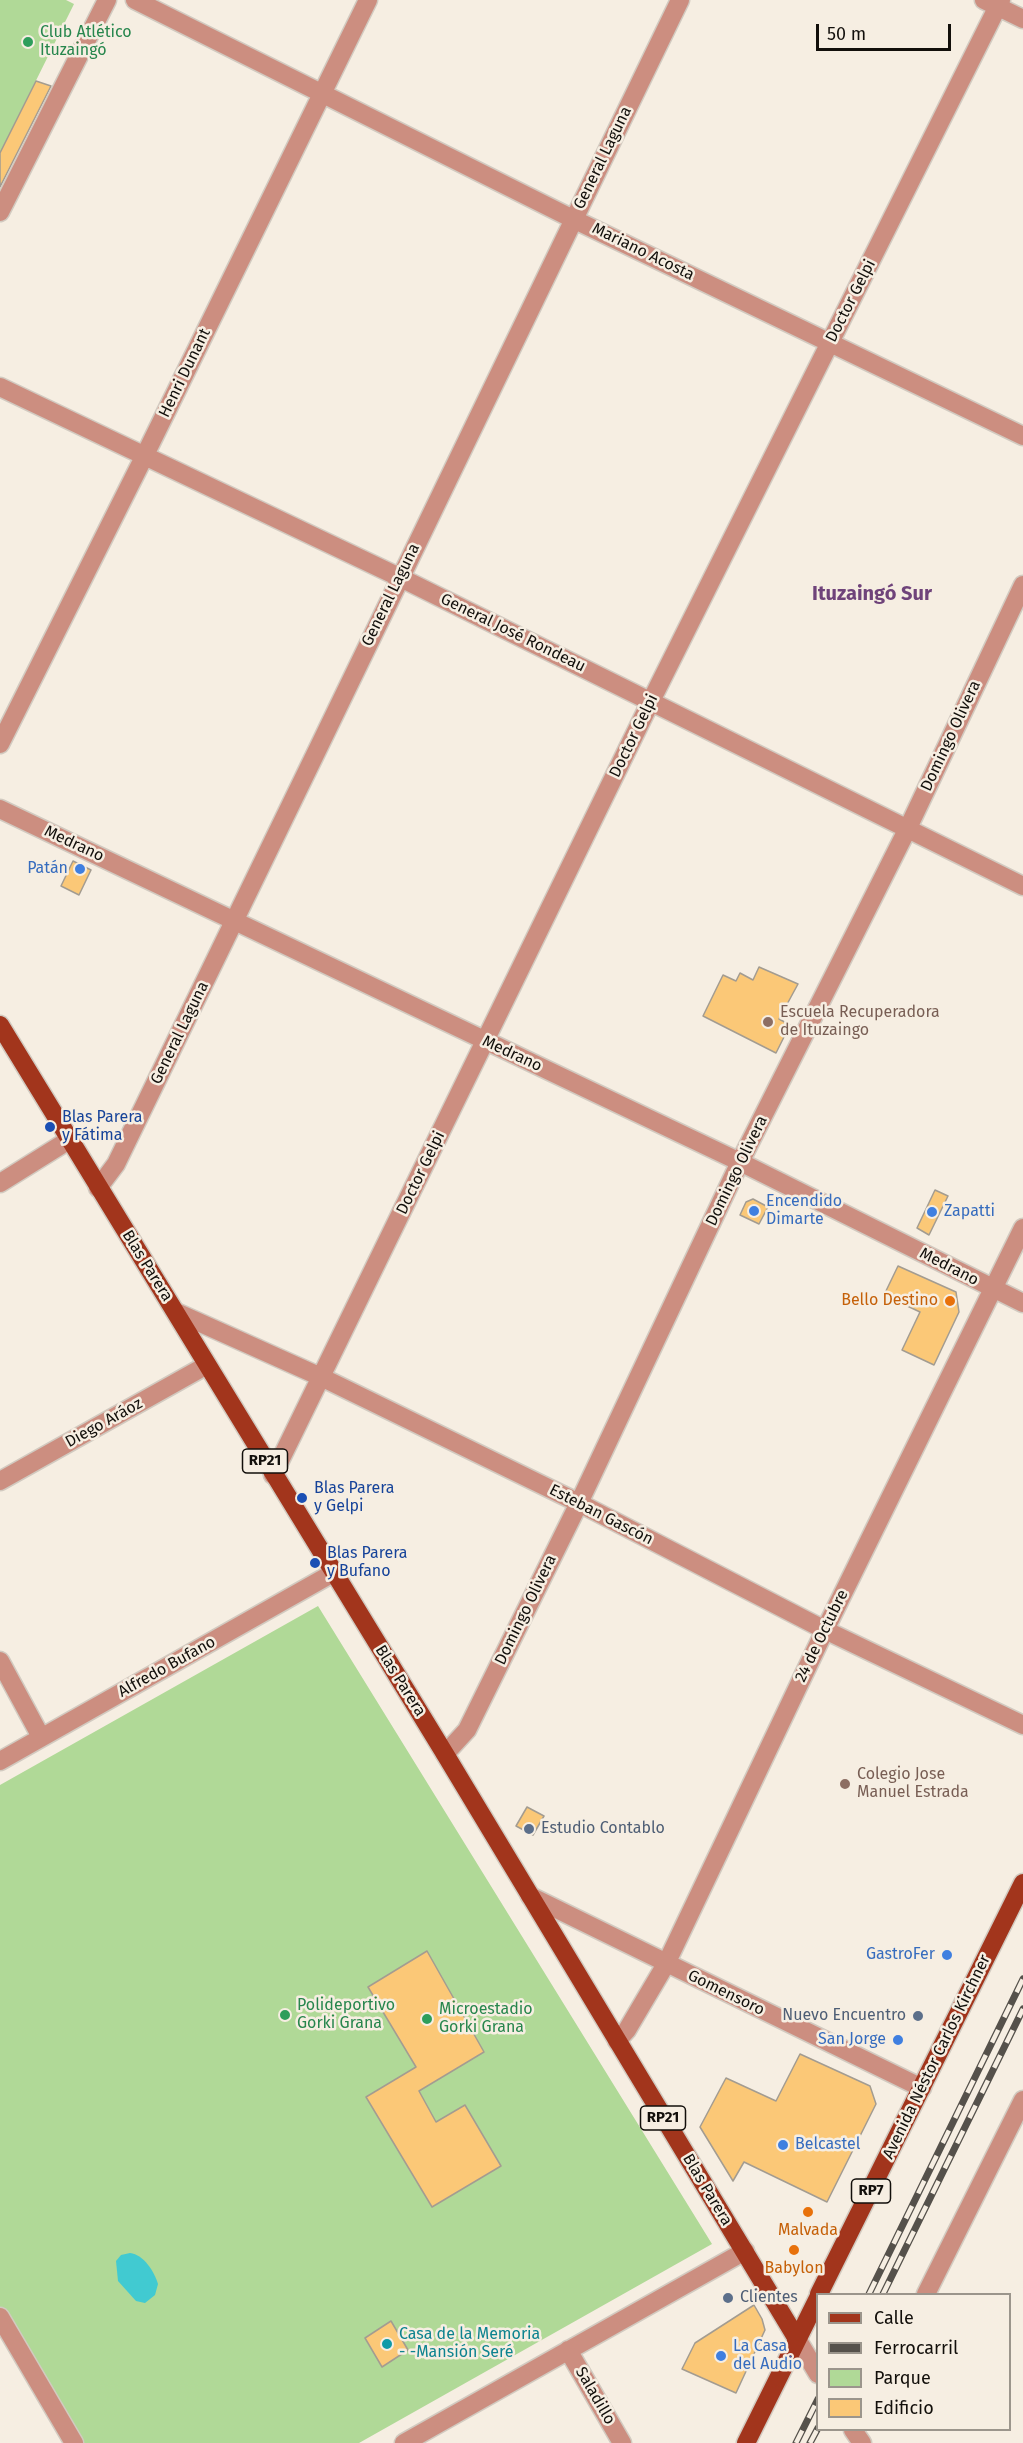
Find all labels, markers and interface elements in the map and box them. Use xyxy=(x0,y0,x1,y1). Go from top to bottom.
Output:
scale bar xyxy=(819,12,954,50)
place label: Club Atlético Ituzaingó xyxy=(40,23,132,61)
text: 50 m xyxy=(827,23,866,45)
marker: Club Atlético Ituzaingó xyxy=(21,35,35,49)
street label: General Laguna xyxy=(570,104,636,212)
street label: Mariano Acosta xyxy=(589,219,697,285)
street label: Doctor Gelpi xyxy=(822,256,880,346)
street label: Henri Dunant xyxy=(155,325,215,421)
street label: General Laguna xyxy=(358,541,424,649)
district label: Ituzaingó Sur xyxy=(812,582,932,606)
street label: General José Rondeau xyxy=(437,590,589,676)
street label: Domingo Olivera xyxy=(917,678,985,794)
street label: Doctor Gelpi xyxy=(606,691,662,781)
street label: Medrano xyxy=(41,822,107,866)
place label: Patán xyxy=(27,859,68,879)
marker: Patán xyxy=(73,862,87,876)
street label: General Laguna xyxy=(147,979,213,1087)
place label: Escuela Recuperadora de Ituzaingo xyxy=(780,1003,940,1041)
marker: Escuela Recuperadora de Ituzaingo xyxy=(761,1015,775,1029)
street label: Medrano xyxy=(479,1032,545,1076)
place label: Blas Parera y Fátima xyxy=(62,1108,142,1146)
street label: Domingo Olivera xyxy=(702,1113,772,1229)
marker: Blas Parera y Fátima xyxy=(43,1120,57,1134)
street label: Doctor Gelpi xyxy=(393,1128,449,1218)
place label: Encendido Dimarte xyxy=(766,1192,842,1230)
place label: Zapatti xyxy=(944,1202,995,1222)
marker: Encendido Dimarte xyxy=(747,1204,761,1218)
marker: Zapatti xyxy=(925,1205,939,1219)
street label: Blas Parera xyxy=(118,1227,176,1305)
street label: Medrano xyxy=(916,1244,982,1290)
place label: Bello Destino xyxy=(841,1291,938,1311)
marker: Bello Destino xyxy=(943,1294,957,1308)
street label: Diego Aráoz xyxy=(62,1394,146,1452)
road number: RP21 xyxy=(242,1449,288,1473)
place label: Blas Parera y Gelpi xyxy=(314,1479,394,1517)
street label: Esteban Gascón xyxy=(546,1481,656,1549)
marker: Blas Parera y Gelpi xyxy=(295,1491,309,1505)
place label: Blas Parera y Bufano xyxy=(327,1544,407,1582)
street label: Domingo Olivera xyxy=(491,1552,561,1668)
marker: Blas Parera y Bufano xyxy=(308,1556,322,1570)
street label: 24 de Octubre xyxy=(791,1587,853,1685)
street label: Alfredo Bufano xyxy=(115,1632,219,1702)
street label: Blas Parera xyxy=(371,1642,429,1720)
place label: Colegio Jose Manuel Estrada xyxy=(857,1765,969,1803)
marker: Colegio Jose Manuel Estrada xyxy=(838,1777,852,1791)
place label: Estudio Contablo xyxy=(541,1819,665,1839)
marker: Estudio Contablo xyxy=(522,1822,536,1836)
place label: GastroFer xyxy=(866,1945,935,1965)
marker: GastroFer xyxy=(940,1948,954,1962)
street label: Avenida Néstor Carlos Kirchner xyxy=(879,1952,995,2162)
street label: Gomensoro xyxy=(684,1966,768,2020)
place label: Polideportivo Gorki Grana xyxy=(297,1996,395,2034)
place label: Microestadio Gorki Grana xyxy=(439,2000,533,2038)
place label: Nuevo Encuentro xyxy=(782,2006,906,2026)
marker: Polideportivo Gorki Grana xyxy=(278,2008,292,2022)
marker: Nuevo Encuentro xyxy=(911,2009,925,2023)
marker: Microestadio Gorki Grana xyxy=(420,2012,434,2026)
place label: San Jorge xyxy=(818,2030,886,2050)
marker: San Jorge xyxy=(891,2033,905,2047)
road number: RP21 xyxy=(640,2106,686,2130)
place label: Belcastel xyxy=(795,2135,861,2155)
marker: Belcastel xyxy=(776,2138,790,2152)
street label: Blas Parera xyxy=(678,2151,736,2229)
road number: RP7 xyxy=(852,2179,890,2203)
marker: Malvada xyxy=(801,2205,815,2219)
place label: Malvada xyxy=(778,2221,838,2241)
marker: Babylon xyxy=(787,2243,801,2257)
place label: Babylon xyxy=(764,2259,824,2279)
place label: Clientes xyxy=(740,2288,798,2308)
marker: Clientes xyxy=(721,2291,735,2305)
legend xyxy=(816,2293,1011,2431)
text: Calle xyxy=(874,2307,914,2329)
place label: Casa de la Memoria - -Mansión Seré xyxy=(399,2325,540,2363)
marker: Casa de la Memoria - -Mansión Seré xyxy=(380,2337,394,2351)
place label: La Casa del Audio xyxy=(733,2337,802,2375)
text: Ferrocarril xyxy=(874,2337,958,2359)
marker: La Casa del Audio xyxy=(714,2349,728,2363)
street label: Saladillo xyxy=(571,2364,619,2428)
text: Parque xyxy=(874,2367,931,2389)
text: Edificio xyxy=(874,2397,934,2419)

